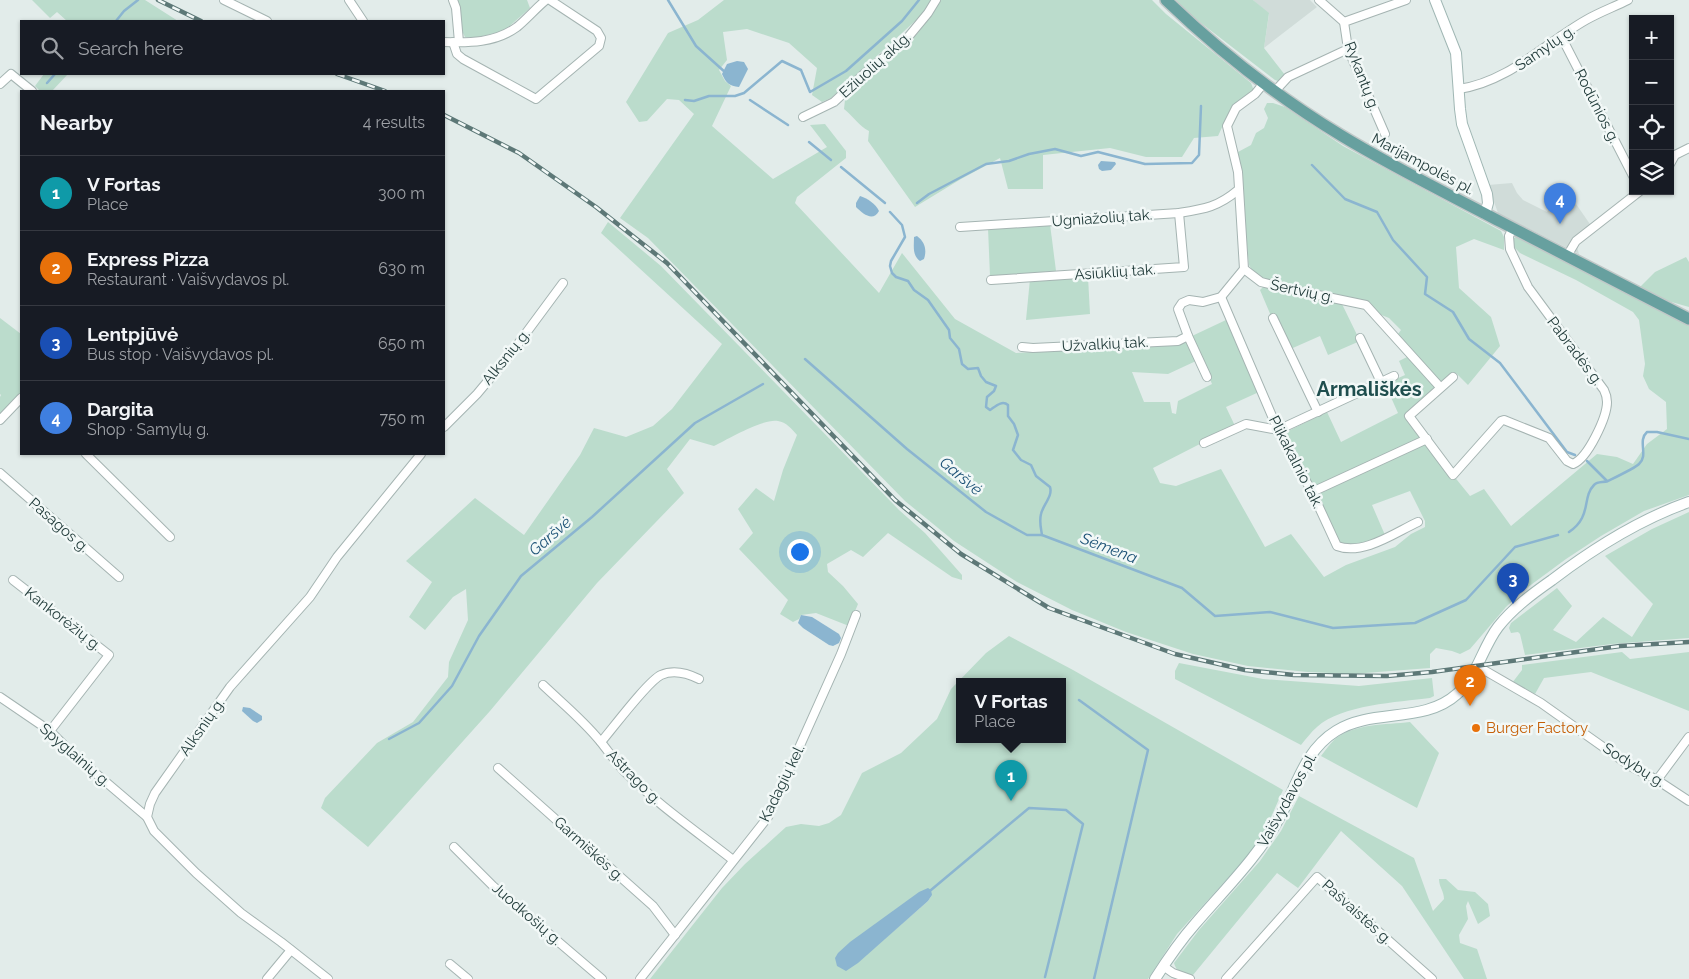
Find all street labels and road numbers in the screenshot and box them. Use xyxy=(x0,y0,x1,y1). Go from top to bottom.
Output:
street label: Samylų g. xyxy=(1512,22,1578,74)
street label: Ežiuolių aklg. xyxy=(836,28,914,102)
street label: Rykantų g. xyxy=(1341,39,1383,113)
street label: Rodūnios g. xyxy=(1571,66,1623,146)
street label: Marijampolės pl. xyxy=(1369,129,1477,199)
street label: Ugniažolių tak. xyxy=(1051,206,1153,230)
street label: Asiūklių tak. xyxy=(1074,260,1156,284)
street label: Šertvių g. xyxy=(1269,275,1336,306)
street label: Pabradės g. xyxy=(1543,313,1607,389)
street label: Alksnių g. xyxy=(478,326,534,388)
street label: Užvalkių tak. xyxy=(1061,333,1149,355)
street label: Plikakalnio tak. xyxy=(1265,413,1327,511)
street label: Pasagos g. xyxy=(25,494,93,556)
street label: Kankorėžių g. xyxy=(21,584,105,654)
street label: Alksnių g. xyxy=(176,695,228,759)
street label: Spyglainių g. xyxy=(36,719,114,791)
street label: Sodybų g. xyxy=(1600,739,1668,791)
street label: Kadagių kel. xyxy=(756,741,808,825)
street label: Aštrago g. xyxy=(603,746,665,808)
street label: Vaišvydavos pl. xyxy=(1254,750,1320,850)
street label: Garmiškės g. xyxy=(550,813,628,885)
street label: Pašvaistės g. xyxy=(1318,876,1396,948)
street label: Juodkošių g. xyxy=(489,879,565,949)

